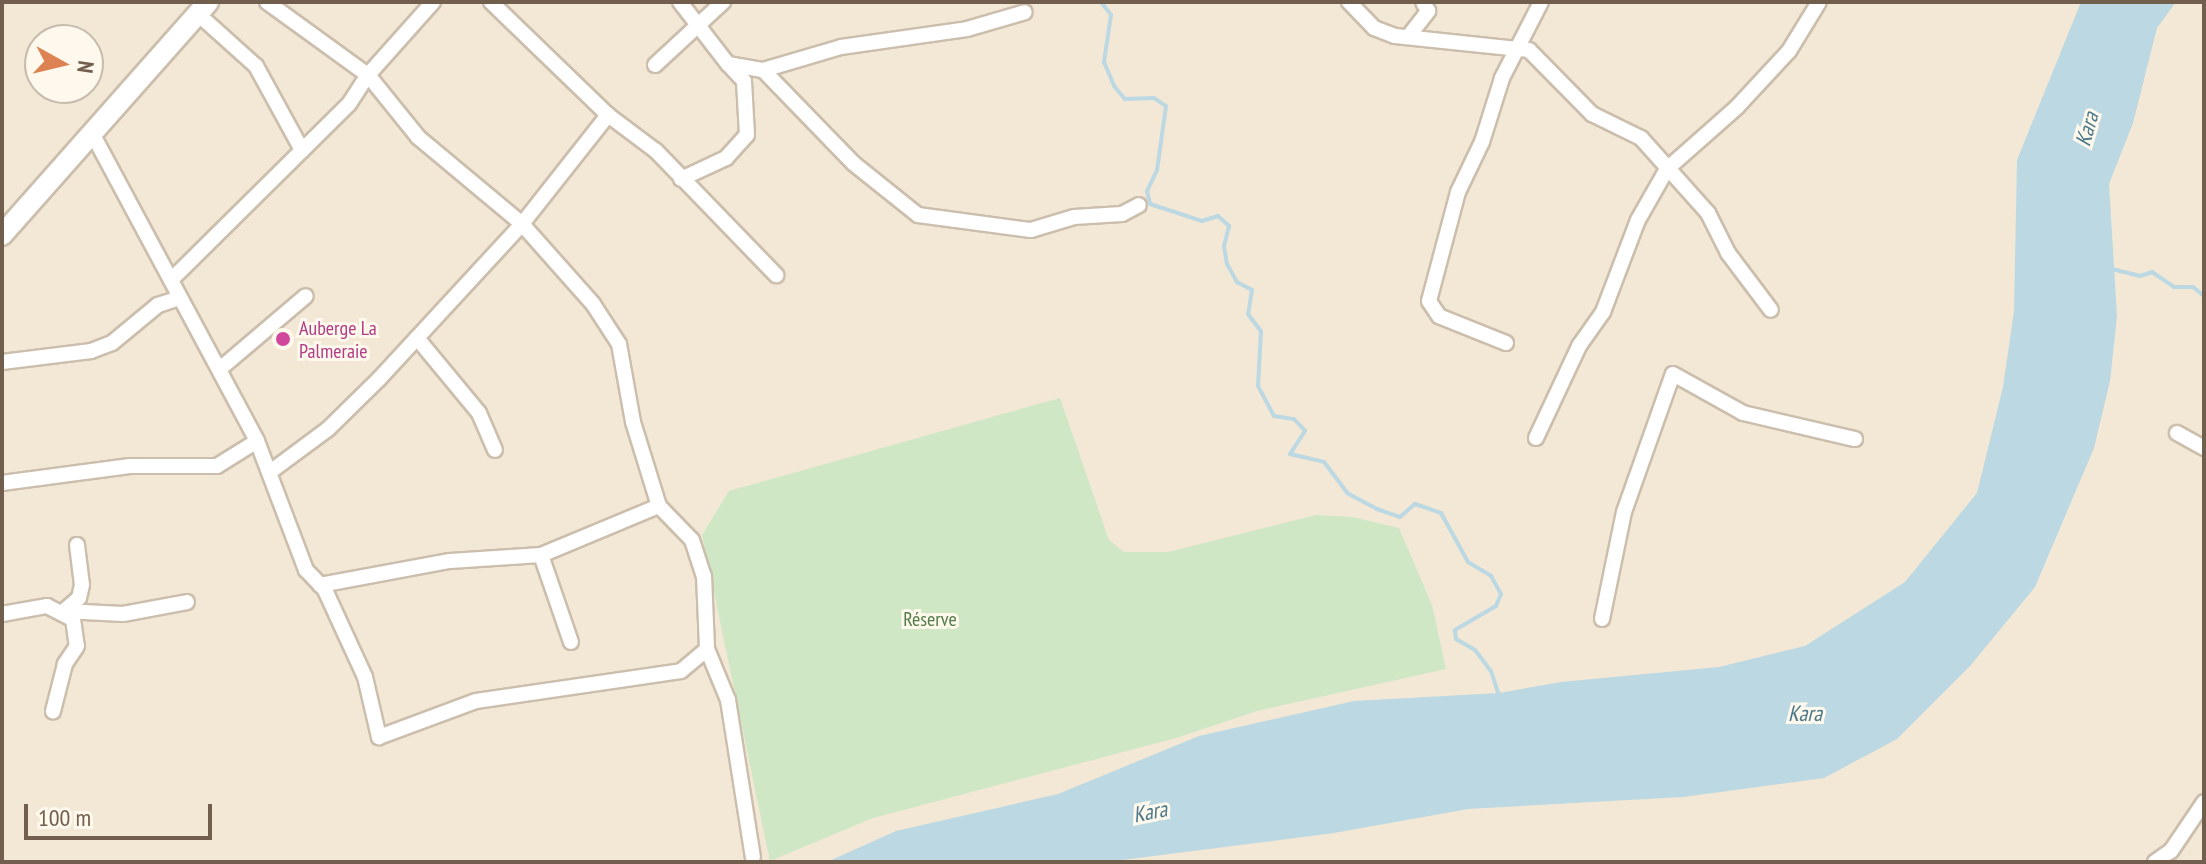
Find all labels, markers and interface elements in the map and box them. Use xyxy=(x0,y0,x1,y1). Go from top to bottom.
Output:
north arrow xyxy=(24,24,104,104)
text: N xyxy=(71,59,100,75)
water label: Kara xyxy=(2070,109,2104,149)
place label: Auberge La Palmeraie xyxy=(299,316,377,363)
marker: Auberge La Palmeraie xyxy=(274,330,292,348)
park label: Réserve xyxy=(903,607,957,631)
water label: Kara xyxy=(1788,701,1822,727)
scale bar xyxy=(28,788,216,838)
water label: Kara xyxy=(1131,796,1169,828)
text: 100 m xyxy=(38,802,91,833)

